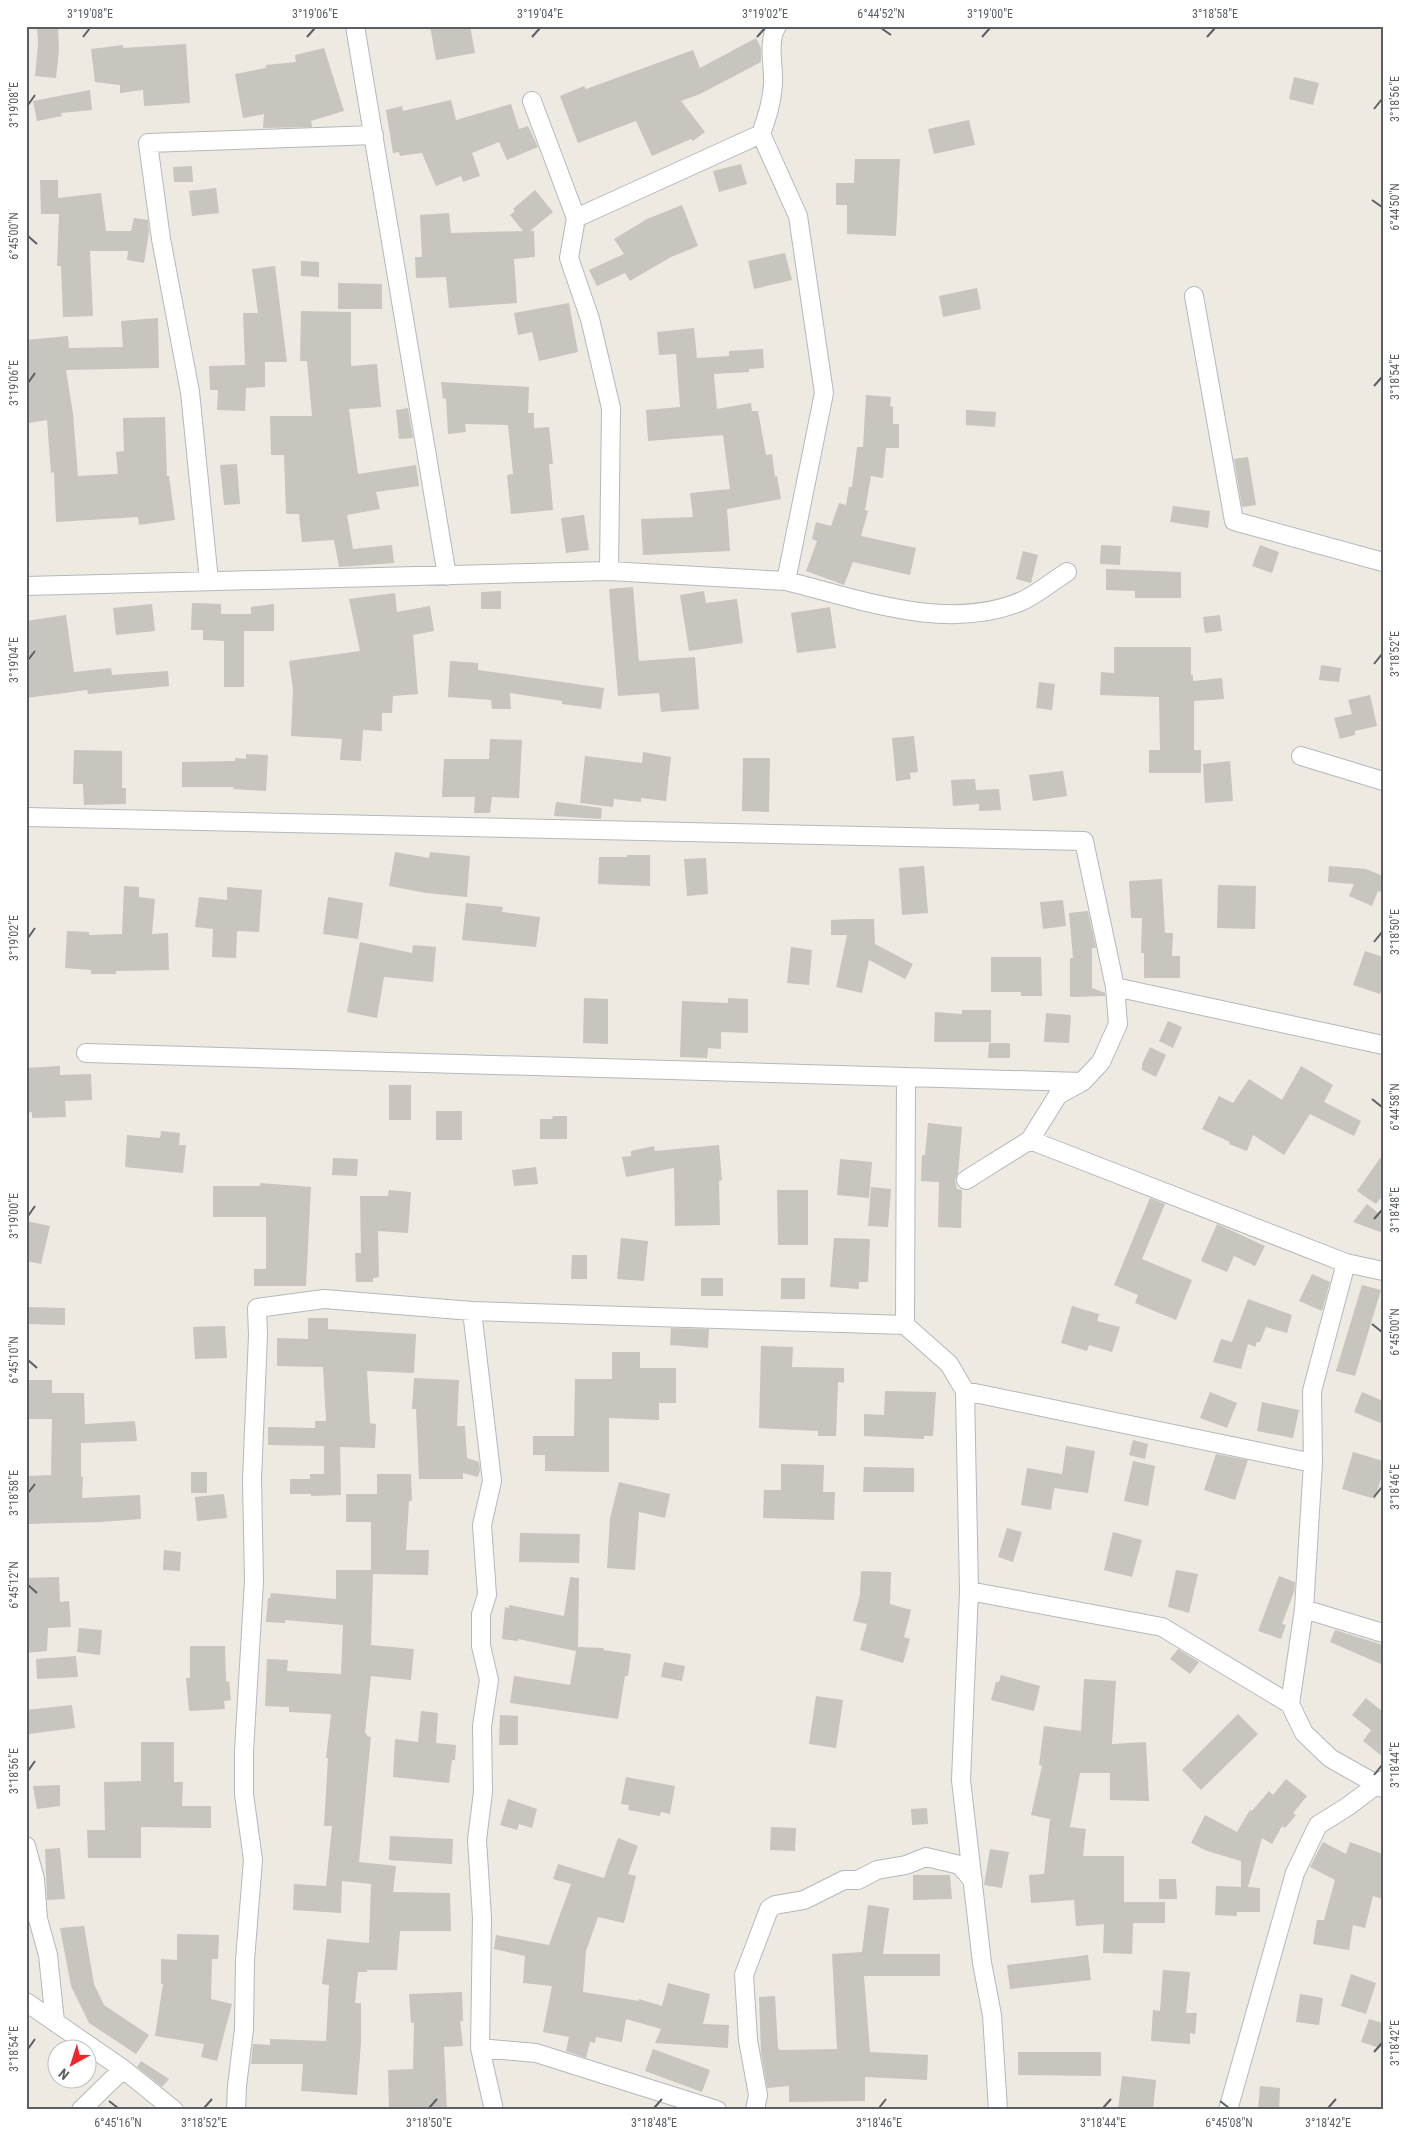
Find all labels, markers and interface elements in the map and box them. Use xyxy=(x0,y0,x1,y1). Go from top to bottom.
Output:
text: 3°19'08"E xyxy=(67,7,113,21)
text: 3°19'06"E xyxy=(292,7,338,21)
text: 3°19'04"E xyxy=(517,7,563,21)
text: 3°19'02"E xyxy=(742,7,788,21)
text: 6°44'52"N xyxy=(857,7,905,21)
text: 3°19'00"E xyxy=(967,7,1013,21)
text: 3°18'58"E xyxy=(1192,7,1238,21)
text: 3°18'56"E xyxy=(1388,76,1402,122)
text: 3°19'08"E xyxy=(7,82,21,128)
text: 6°44'50"N xyxy=(1388,183,1402,231)
text: 6°45'00"N xyxy=(7,212,21,260)
text: 3°18'54"E xyxy=(1388,354,1402,400)
text: 3°19'06"E xyxy=(7,360,21,406)
text: 3°18'52"E xyxy=(1388,631,1402,677)
text: 3°19'04"E xyxy=(7,637,21,683)
text: 3°18'50"E xyxy=(1388,909,1402,955)
text: 3°19'02"E xyxy=(7,915,21,961)
text: 6°44'58"N xyxy=(1388,1083,1402,1131)
text: 3°18'48"E xyxy=(1388,1187,1402,1233)
text: 3°19'00"E xyxy=(7,1193,21,1239)
text: 6°45'00"N xyxy=(1388,1308,1402,1356)
text: 6°45'10"N xyxy=(7,1336,21,1384)
text: 3°18'46"E xyxy=(1388,1464,1402,1510)
text: 3°18'58"E xyxy=(7,1470,21,1516)
text: 6°45'12"N xyxy=(7,1561,21,1609)
text: 3°18'44"E xyxy=(1388,1742,1402,1788)
text: 3°18'56"E xyxy=(7,1748,21,1794)
text: 3°18'42"E xyxy=(1388,2020,1402,2066)
text: 3°18'54"E xyxy=(7,2026,21,2072)
north arrow xyxy=(48,2038,98,2088)
text: N xyxy=(55,2065,72,2083)
text: 6°45'16"N xyxy=(94,2116,142,2130)
text: 3°18'52"E xyxy=(181,2116,227,2130)
text: 3°18'50"E xyxy=(406,2116,452,2130)
text: 3°18'48"E xyxy=(631,2116,677,2130)
text: 3°18'46"E xyxy=(856,2116,902,2130)
text: 3°18'44"E xyxy=(1080,2116,1126,2130)
text: 6°45'08"N xyxy=(1205,2116,1253,2130)
text: 3°18'42"E xyxy=(1305,2116,1351,2130)

